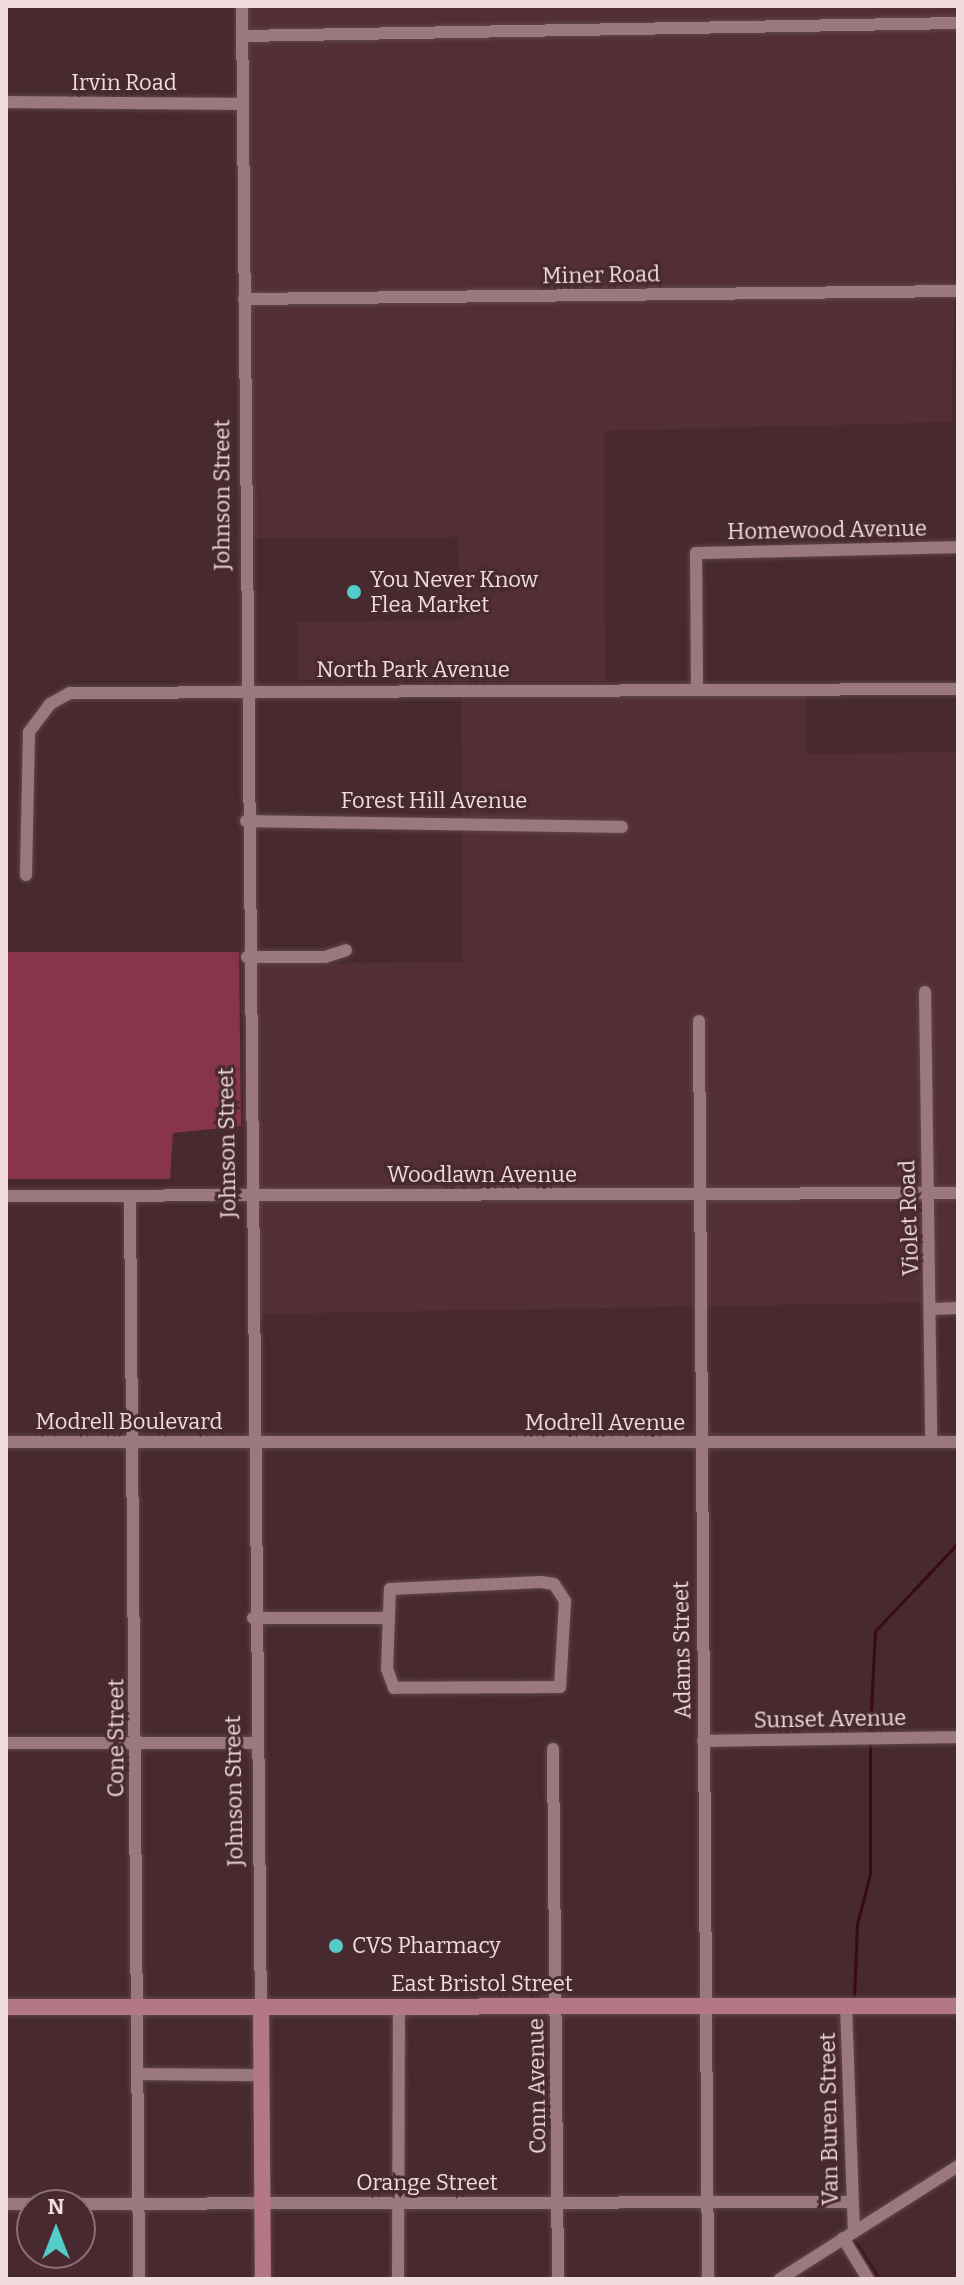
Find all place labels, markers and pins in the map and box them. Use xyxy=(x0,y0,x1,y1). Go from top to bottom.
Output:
place label: You Never Know Flea Market xyxy=(370,566,538,618)
marker: You Never Know Flea Market xyxy=(345,583,363,601)
place label: CVS Pharmacy xyxy=(352,1933,501,1959)
marker: CVS Pharmacy xyxy=(327,1937,345,1955)

